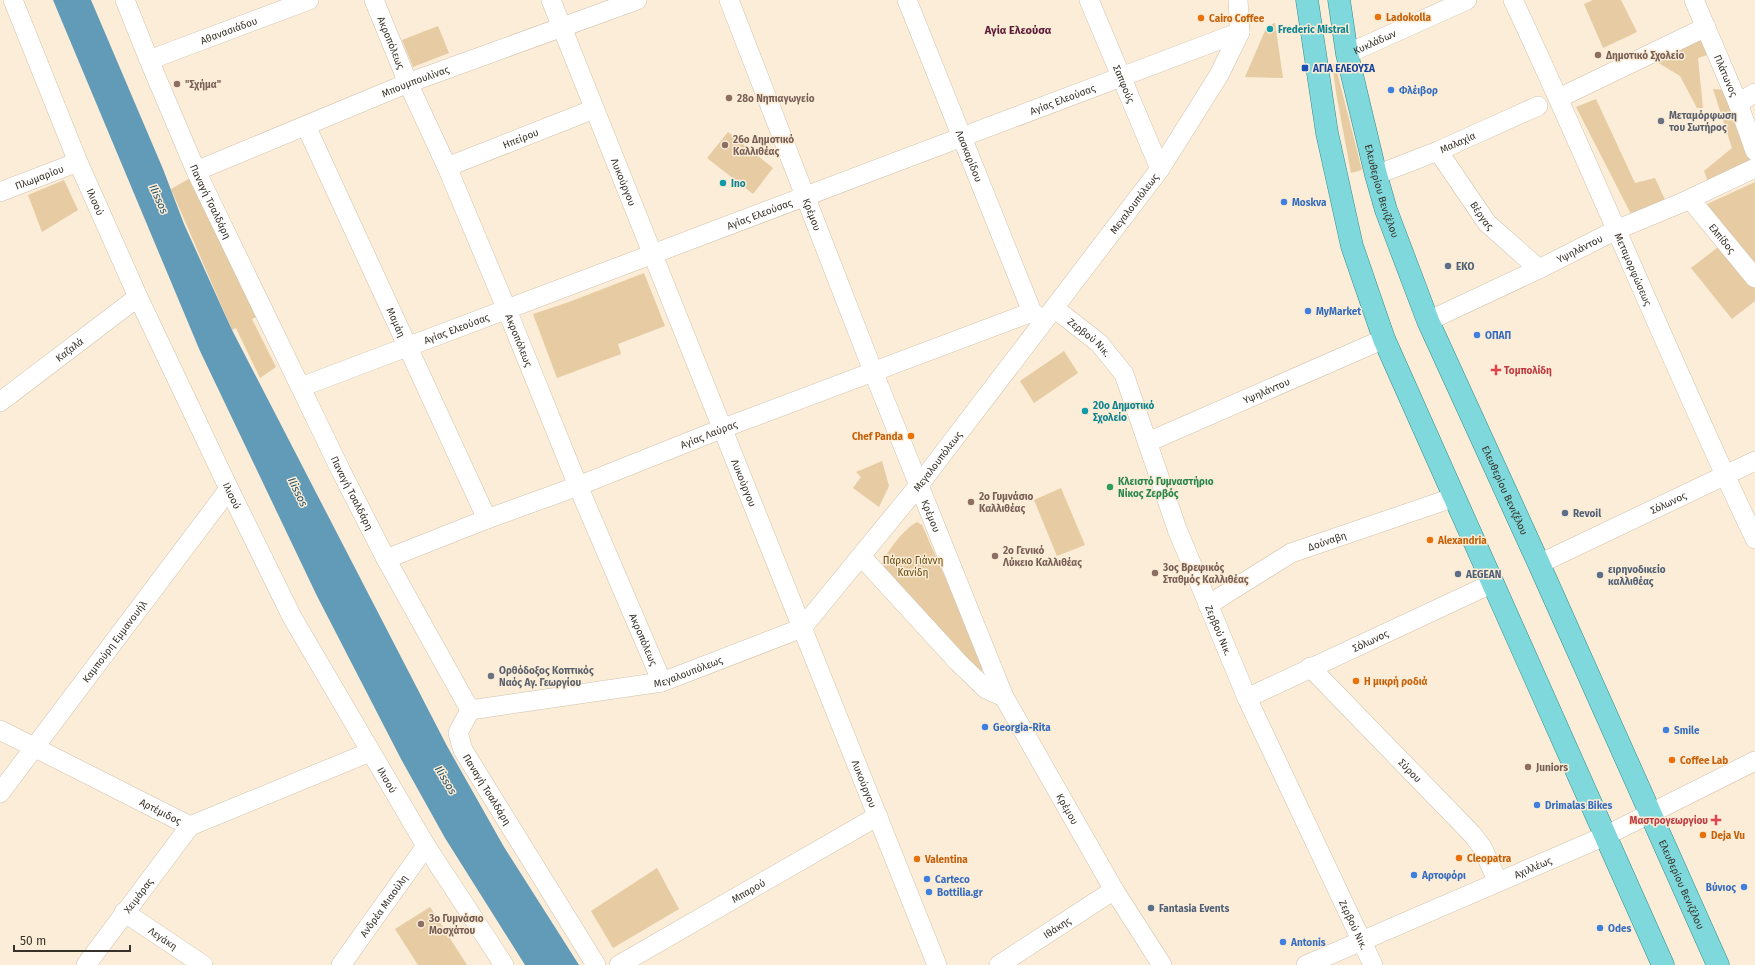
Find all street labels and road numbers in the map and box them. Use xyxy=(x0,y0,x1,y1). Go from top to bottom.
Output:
street label: Αθανασιάδου xyxy=(199,15,259,47)
street label: Ακροπόλεως xyxy=(374,15,407,71)
street label: Κυκλάδων xyxy=(1351,28,1398,57)
street label: Πλάτωνος xyxy=(1711,53,1740,99)
street label: Σαπφούς xyxy=(1110,63,1137,105)
street label: Μπουμπουλίνας xyxy=(380,64,451,100)
street label: Αγίας Ελεούσας xyxy=(1028,82,1097,118)
street label: Ηπείρου xyxy=(501,126,541,151)
street label: Λασκαρίδου xyxy=(953,129,984,184)
street label: Μαλαχία xyxy=(1438,130,1478,156)
street label: Ελευθερίου Βενιζέλου xyxy=(1362,143,1401,240)
street label: Λυκούργου xyxy=(608,157,638,208)
street label: Πλωμαρίου xyxy=(13,163,66,193)
street label: Παναγή Τσαλδάρη xyxy=(187,163,233,241)
street label: Μεγαλουπόλεως xyxy=(1108,171,1162,237)
street label: Ιλισού xyxy=(84,187,107,218)
street label: Αγίας Ελεούσας xyxy=(725,197,794,232)
street label: Κρέμου xyxy=(800,197,823,233)
street label: Βέργας xyxy=(1467,200,1496,233)
street label: Ελπίδος xyxy=(1706,222,1738,257)
street label: Μεταμορφώσεως xyxy=(1611,231,1654,308)
street label: Υψηλάντου xyxy=(1555,233,1605,266)
street label: Μαμάη xyxy=(383,306,408,339)
street label: Αγίας Ελεούσας xyxy=(422,311,491,347)
street label: Ακροπόλεως xyxy=(502,312,534,369)
street label: Ζερβού Νικ. xyxy=(1065,316,1113,360)
street label: Καζαλά xyxy=(54,335,86,365)
street label: Υψηλάντου xyxy=(1241,376,1292,407)
street label: Αγίας Λαύρας xyxy=(679,418,739,452)
street label: Μεγαλουπόλεως xyxy=(911,429,965,494)
street label: Ελευθερίου Βενιζέλου xyxy=(1479,444,1530,537)
street label: Παναγή Τσαλδάρη xyxy=(328,454,375,532)
street label: Λυκούργου xyxy=(728,458,758,509)
street label: Ιλισού xyxy=(220,481,244,511)
street label: Σόλωνος xyxy=(1649,490,1689,517)
street label: Κρέμου xyxy=(918,498,942,534)
street label: Δούναβη xyxy=(1306,529,1348,554)
street label: Καμπούρη Εμμανουήλ xyxy=(80,598,151,685)
street label: Ζερβού Νικ. xyxy=(1202,603,1234,657)
street label: Ακροπόλεως xyxy=(626,612,659,668)
street label: Σόλωνος xyxy=(1351,628,1391,655)
street label: Μεγαλουπόλεως xyxy=(653,654,725,690)
street label: Παναγή Τσαλδάρη xyxy=(460,752,513,828)
street label: Σύρου xyxy=(1395,757,1424,785)
street label: Λυκούργου xyxy=(849,758,879,810)
street label: Ιλισού xyxy=(374,765,400,796)
street label: Κρέμου xyxy=(1053,792,1081,827)
street label: Αρτέμιδος xyxy=(137,796,183,828)
street label: Ελευθερίου Βενιζέλου xyxy=(1656,838,1706,932)
street label: Αχιλλέως xyxy=(1513,855,1554,881)
street label: Ανδρέα Μιαούλη xyxy=(358,873,411,940)
street label: Χειμάρας xyxy=(122,876,156,916)
street label: Μπαρού xyxy=(730,876,768,906)
street label: Ζερβού Νικ. xyxy=(1336,898,1370,952)
street label: Ιθάκης xyxy=(1041,915,1074,942)
street label: Λεγάκη xyxy=(146,925,179,953)

